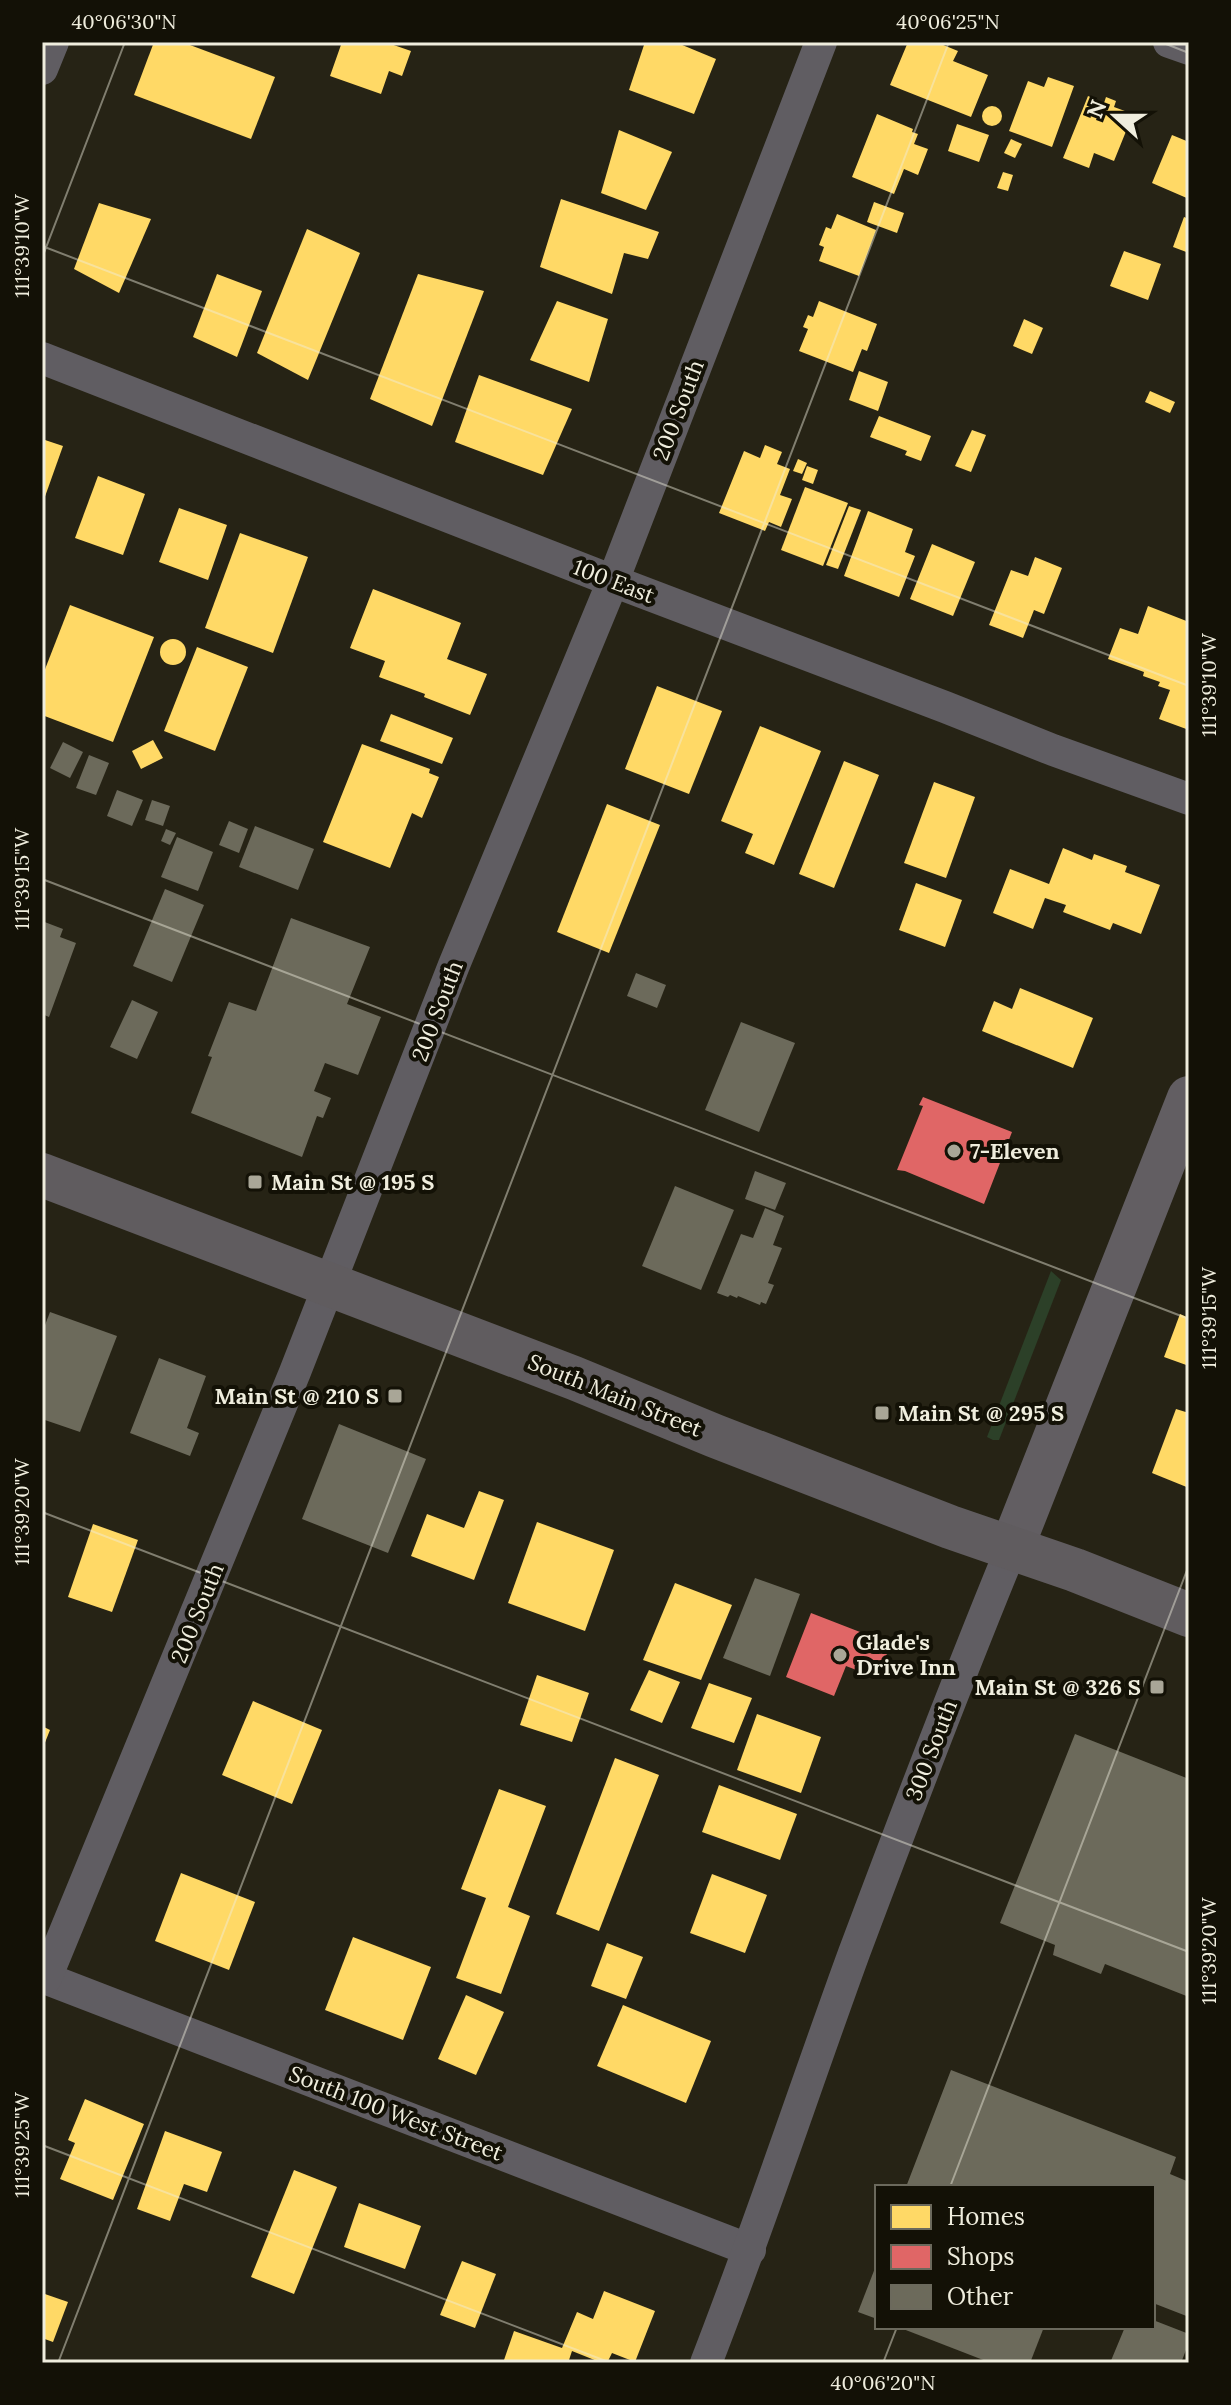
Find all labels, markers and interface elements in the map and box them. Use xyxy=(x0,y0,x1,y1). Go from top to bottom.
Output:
text: 40°06'30"N xyxy=(71,9,177,34)
text: 40°06'25"N xyxy=(896,9,1000,34)
north arrow xyxy=(1075,76,1155,156)
text: N xyxy=(1080,96,1112,122)
text: 111°39'10"W xyxy=(9,193,34,298)
street label: 200 South xyxy=(646,356,710,464)
street label: 100 East xyxy=(569,553,659,609)
text: 111°39'10"W xyxy=(1196,632,1221,737)
text: 111°39'15"W xyxy=(9,827,34,930)
street label: 200 South xyxy=(405,957,469,1065)
place label: 7-Eleven xyxy=(970,1137,1060,1165)
marker: 7-Eleven xyxy=(945,1142,963,1160)
place label: Main St @ 195 S xyxy=(271,1168,434,1196)
marker: Main St @ 195 S xyxy=(246,1173,264,1191)
text: 111°39'15"W xyxy=(1196,1266,1221,1369)
street label: South Main Street xyxy=(524,1347,707,1443)
place label: Main St @ 210 S xyxy=(215,1382,379,1410)
marker: Main St @ 210 S xyxy=(386,1387,404,1405)
place label: Main St @ 295 S xyxy=(898,1399,1064,1427)
marker: Main St @ 295 S xyxy=(873,1404,891,1422)
text: 111°39'20"W xyxy=(9,1458,34,1565)
street label: 200 South xyxy=(164,1559,230,1667)
place label: Glade's Drive Inn xyxy=(856,1628,956,1681)
marker: Glade's Drive Inn xyxy=(831,1646,849,1664)
place label: Main St @ 326 S xyxy=(975,1673,1141,1701)
marker: Main St @ 326 S xyxy=(1148,1678,1166,1696)
street label: 300 South xyxy=(899,1696,963,1804)
text: 111°39'20"W xyxy=(1196,1897,1221,2004)
street label: South 100 West Street xyxy=(285,2059,507,2167)
text: 111°39'25"W xyxy=(9,2091,34,2198)
legend xyxy=(875,2185,1155,2329)
text: Homes xyxy=(947,2201,1025,2232)
text: Shops xyxy=(947,2241,1014,2272)
text: Other xyxy=(947,2281,1014,2312)
text: 40°06'20"N xyxy=(831,2370,935,2395)

